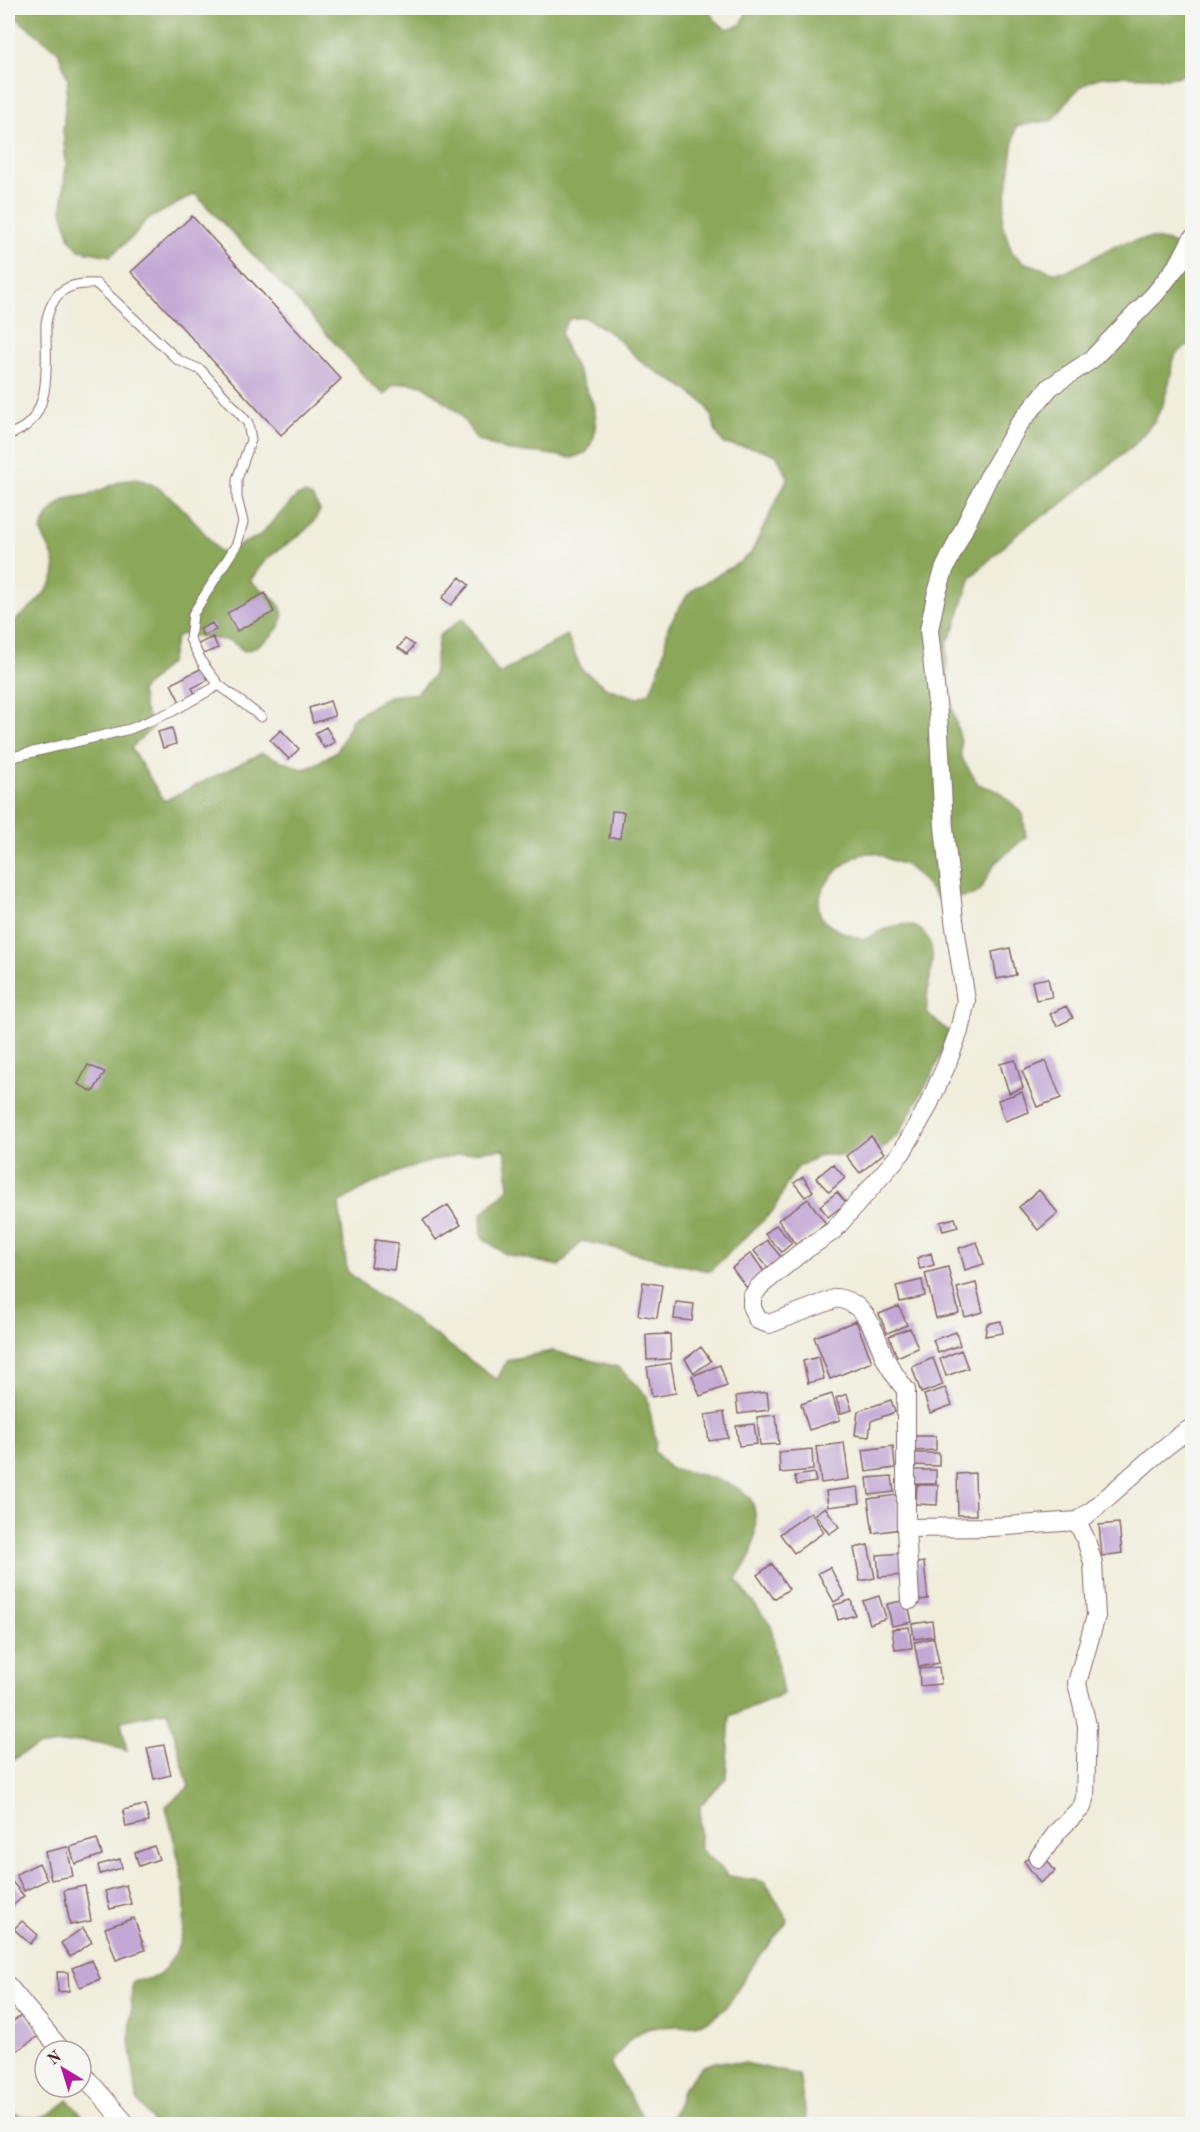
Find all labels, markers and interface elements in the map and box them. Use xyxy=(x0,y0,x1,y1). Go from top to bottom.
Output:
north arrow xyxy=(33,2039,93,2099)
text: N xyxy=(45,2048,65,2069)

